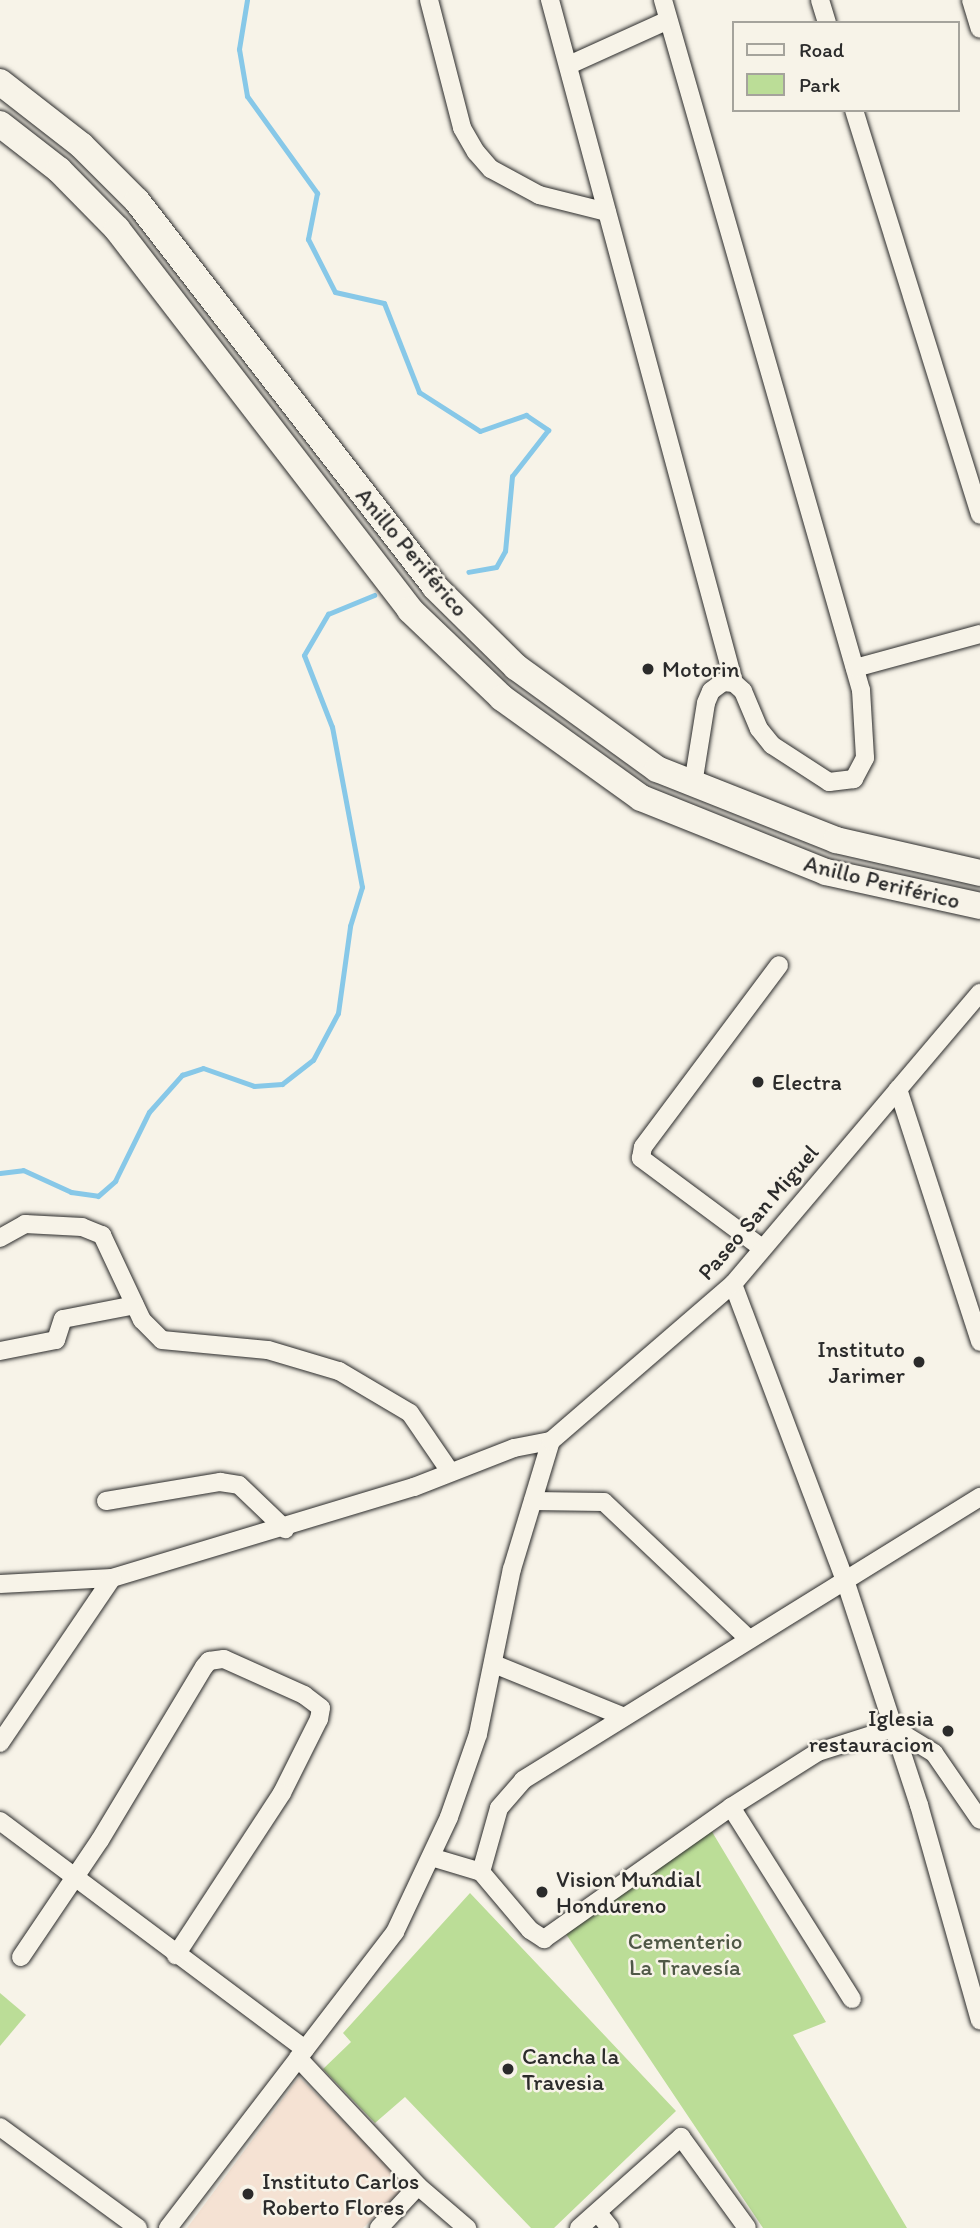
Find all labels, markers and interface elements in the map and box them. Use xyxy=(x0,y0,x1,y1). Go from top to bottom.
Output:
legend xyxy=(732,21,959,112)
text: Road xyxy=(799,37,844,62)
text: Park xyxy=(799,72,840,97)
street label: Anillo Periférico xyxy=(350,482,474,622)
place label: Motorin xyxy=(662,655,740,683)
marker: Motorin xyxy=(640,661,656,677)
street label: Anillo Periférico xyxy=(801,849,963,915)
place label: Electra xyxy=(772,1068,842,1096)
marker: Electra xyxy=(750,1074,766,1090)
street label: Paseo San Miguel xyxy=(691,1138,825,1286)
place label: Instituto Jarimer xyxy=(817,1335,905,1389)
marker: Instituto Jarimer xyxy=(911,1354,927,1370)
place label: Iglesia restauracion xyxy=(809,1704,934,1758)
marker: Iglesia restauracion xyxy=(940,1723,956,1739)
place label: Vision Mundial Hondureno xyxy=(556,1865,701,1919)
marker: Vision Mundial Hondureno xyxy=(534,1884,550,1900)
park label: Cementerio La Travesía xyxy=(628,1927,742,1981)
place label: Cancha la Travesia xyxy=(522,2042,619,2096)
marker: Cancha la Travesia xyxy=(500,2061,516,2077)
place label: Instituto Carlos Roberto Flores xyxy=(262,2167,419,2221)
marker: Instituto Carlos Roberto Flores xyxy=(240,2186,256,2202)

